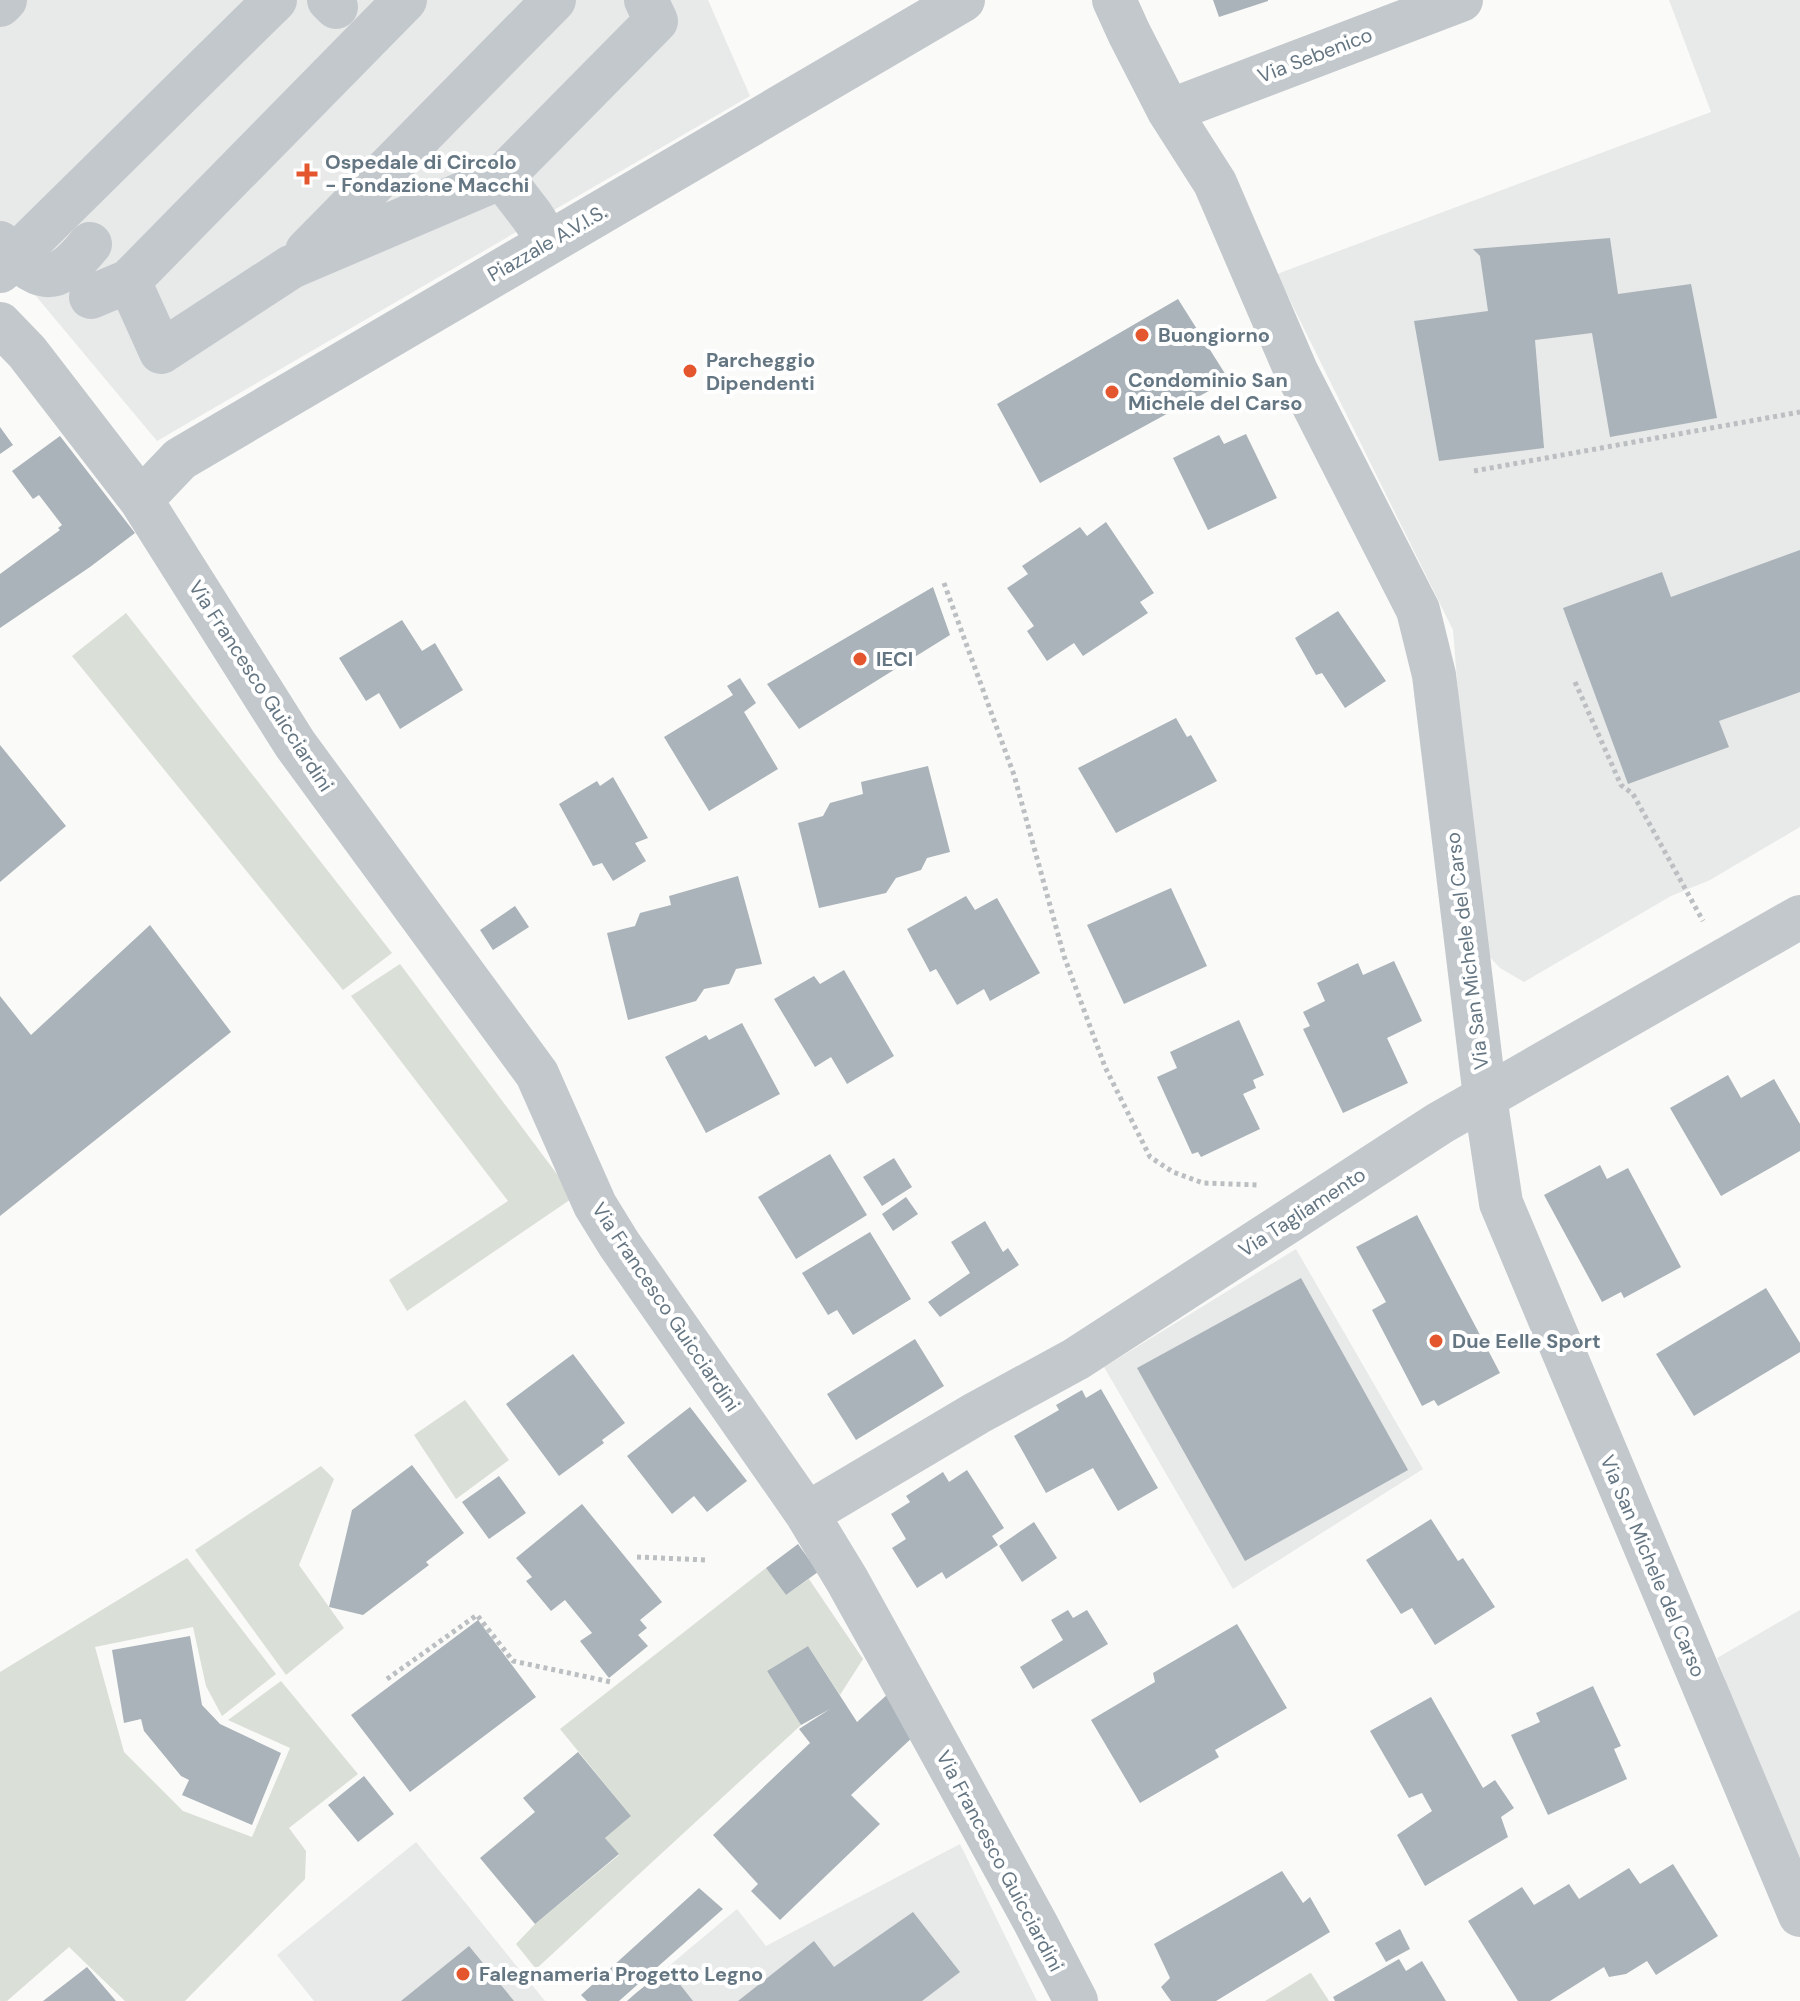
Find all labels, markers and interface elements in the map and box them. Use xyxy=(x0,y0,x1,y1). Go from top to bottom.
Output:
street label: Via Sebenico xyxy=(1254,21,1376,89)
place label: Ospedale di Circolo - Fondazione Macchi xyxy=(325,149,529,198)
marker: Ospedale di Circolo - Fondazione Macchi xyxy=(296,163,318,185)
street label: Piazzale A.V.I.S. xyxy=(483,198,611,288)
place label: Buongiorno xyxy=(1158,322,1270,348)
marker: Buongiorno xyxy=(1133,326,1151,344)
place label: Parcheggio Dipendenti xyxy=(706,347,815,396)
marker: Parcheggio Dipendenti xyxy=(681,362,699,380)
place label: Condominio San Michele del Carso xyxy=(1128,367,1303,416)
marker: Condominio San Michele del Carso xyxy=(1103,383,1121,401)
street label: Via Francesco Guicciardini xyxy=(183,575,339,797)
place label: IECI xyxy=(876,646,913,672)
marker: IECI xyxy=(851,650,869,668)
street label: Via San Michele del Carso xyxy=(1440,831,1494,1071)
street label: Via Tagliamento xyxy=(1234,1161,1370,1263)
street label: Via Francesco Guicciardini xyxy=(586,1197,746,1417)
place label: Due Eelle Sport xyxy=(1452,1328,1601,1354)
marker: Due Eelle Sport xyxy=(1427,1332,1445,1350)
street label: Via San Michele del Carso xyxy=(1594,1451,1712,1681)
street label: Via Francesco Guicciardini xyxy=(931,1746,1069,1976)
place label: Falegnameria Progetto Legno xyxy=(479,1961,763,1987)
marker: Falegnameria Progetto Legno xyxy=(454,1965,472,1983)

